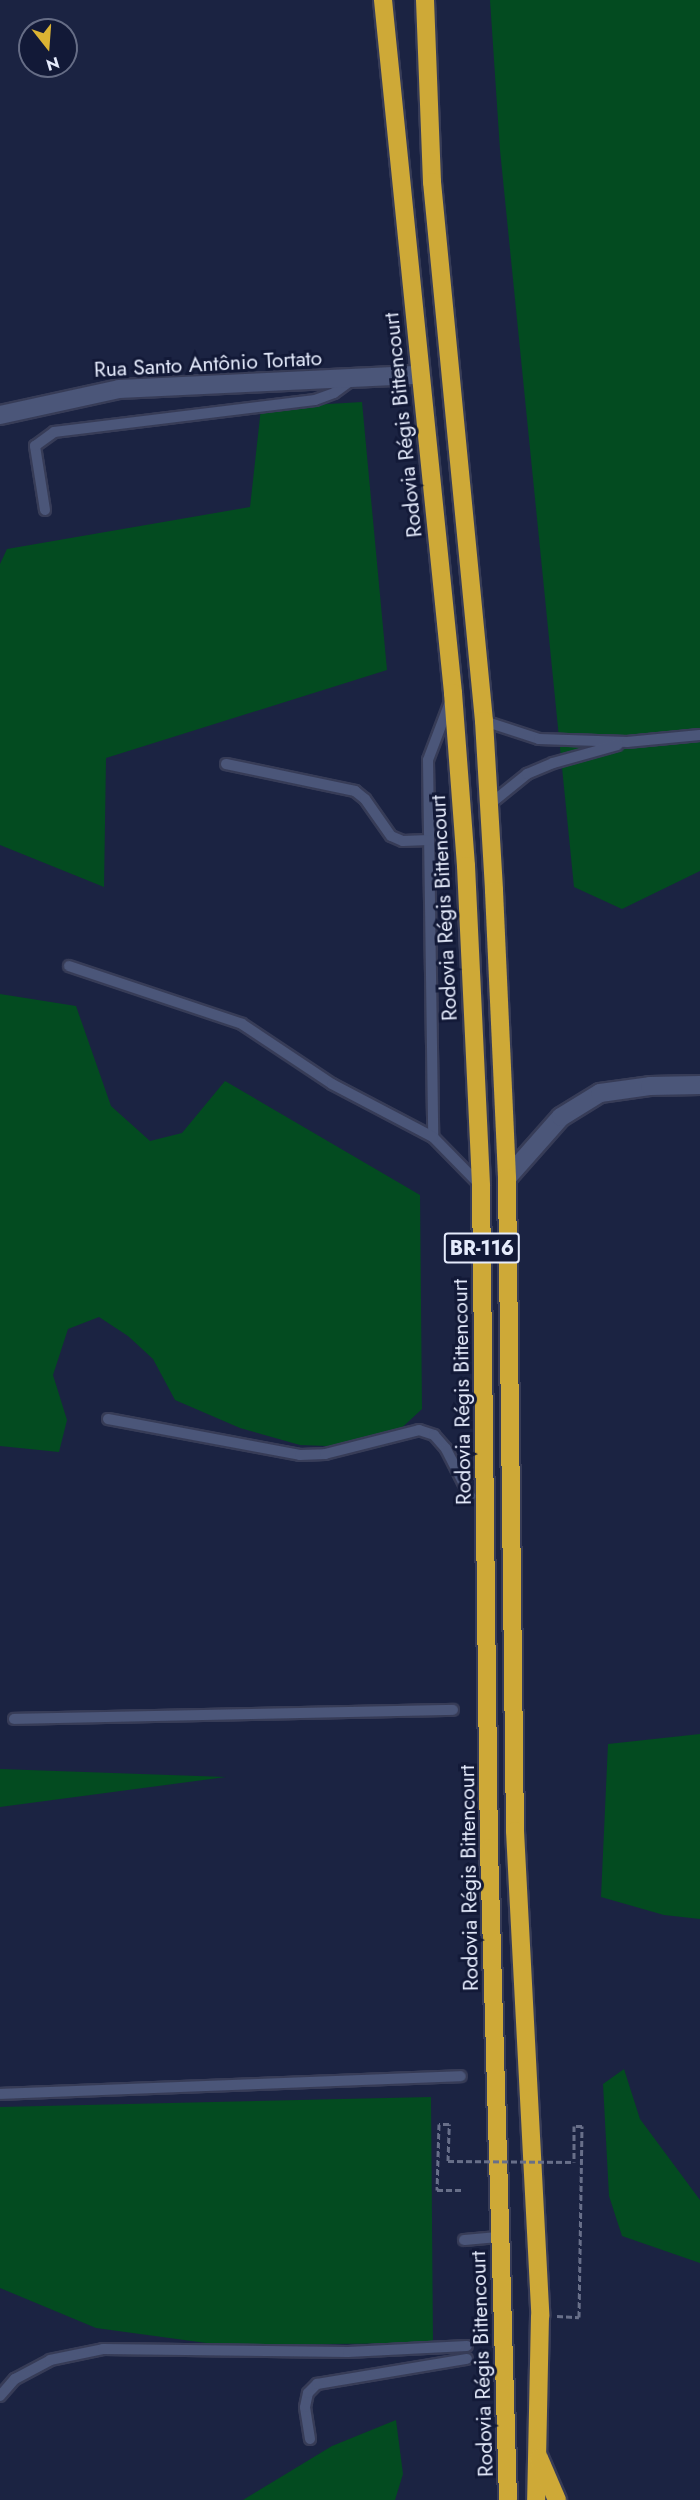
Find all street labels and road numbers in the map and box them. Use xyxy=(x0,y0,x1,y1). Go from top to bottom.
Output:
street label: Rodovia Régis Bittencourt xyxy=(379,311,427,539)
street label: Rua Santo Antônio Tortato xyxy=(93,345,323,383)
street label: Rodovia Régis Bittencourt xyxy=(426,794,462,1022)
road number: BR-116 xyxy=(443,1231,521,1265)
street label: Rodovia Régis Bittencourt xyxy=(447,1279,477,1505)
street label: Rodovia Régis Bittencourt xyxy=(454,1765,484,1991)
street label: Rodovia Régis Bittencourt xyxy=(465,2251,499,2477)

